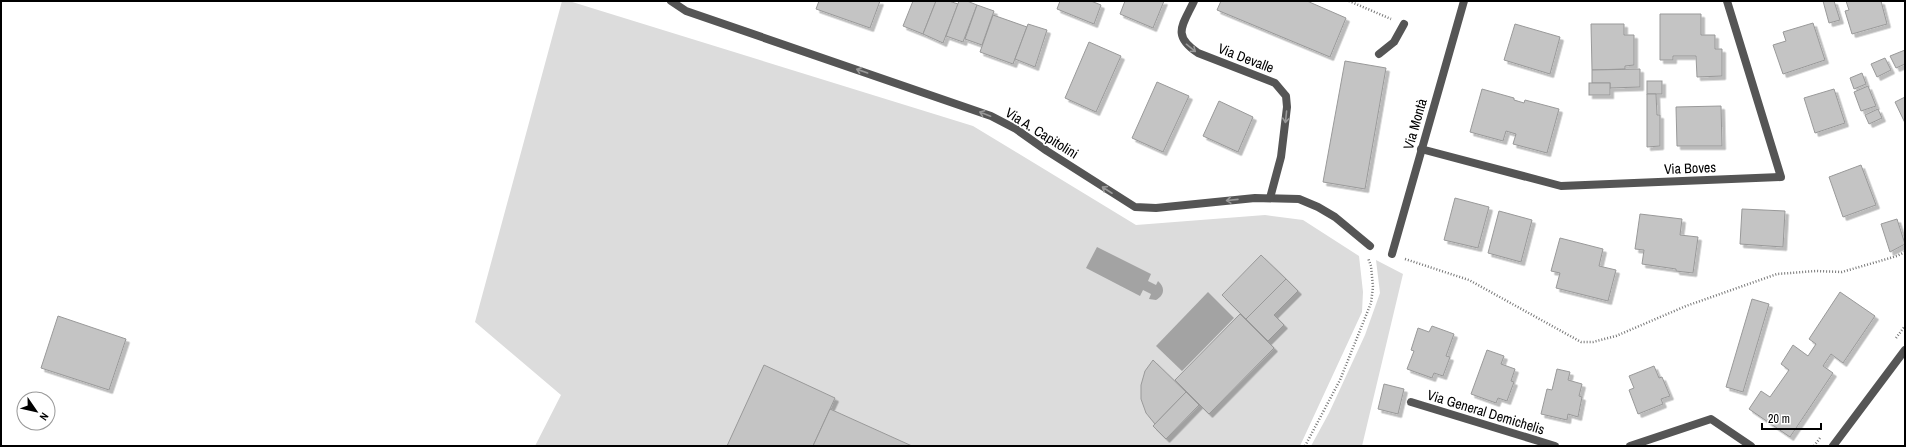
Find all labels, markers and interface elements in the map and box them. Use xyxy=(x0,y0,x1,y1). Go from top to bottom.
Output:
street label: Via Devalle xyxy=(1215,39,1277,77)
one-way arrow xyxy=(1186,43,1196,52)
one-way arrow xyxy=(856,67,869,74)
street label: Via Montà xyxy=(1399,96,1431,152)
street label: Via A. Capitolini xyxy=(1002,103,1082,163)
one-way arrow xyxy=(979,109,991,117)
one-way arrow xyxy=(1282,110,1290,123)
street label: Via Boves xyxy=(1664,158,1717,178)
one-way arrow xyxy=(1102,186,1113,194)
one-way arrow xyxy=(1225,197,1238,204)
street label: Via General Demichelis xyxy=(1425,386,1547,438)
north arrow xyxy=(16,391,56,431)
scale bar xyxy=(1762,405,1821,431)
text: N xyxy=(37,410,52,423)
text: 20 m xyxy=(1768,411,1790,427)

